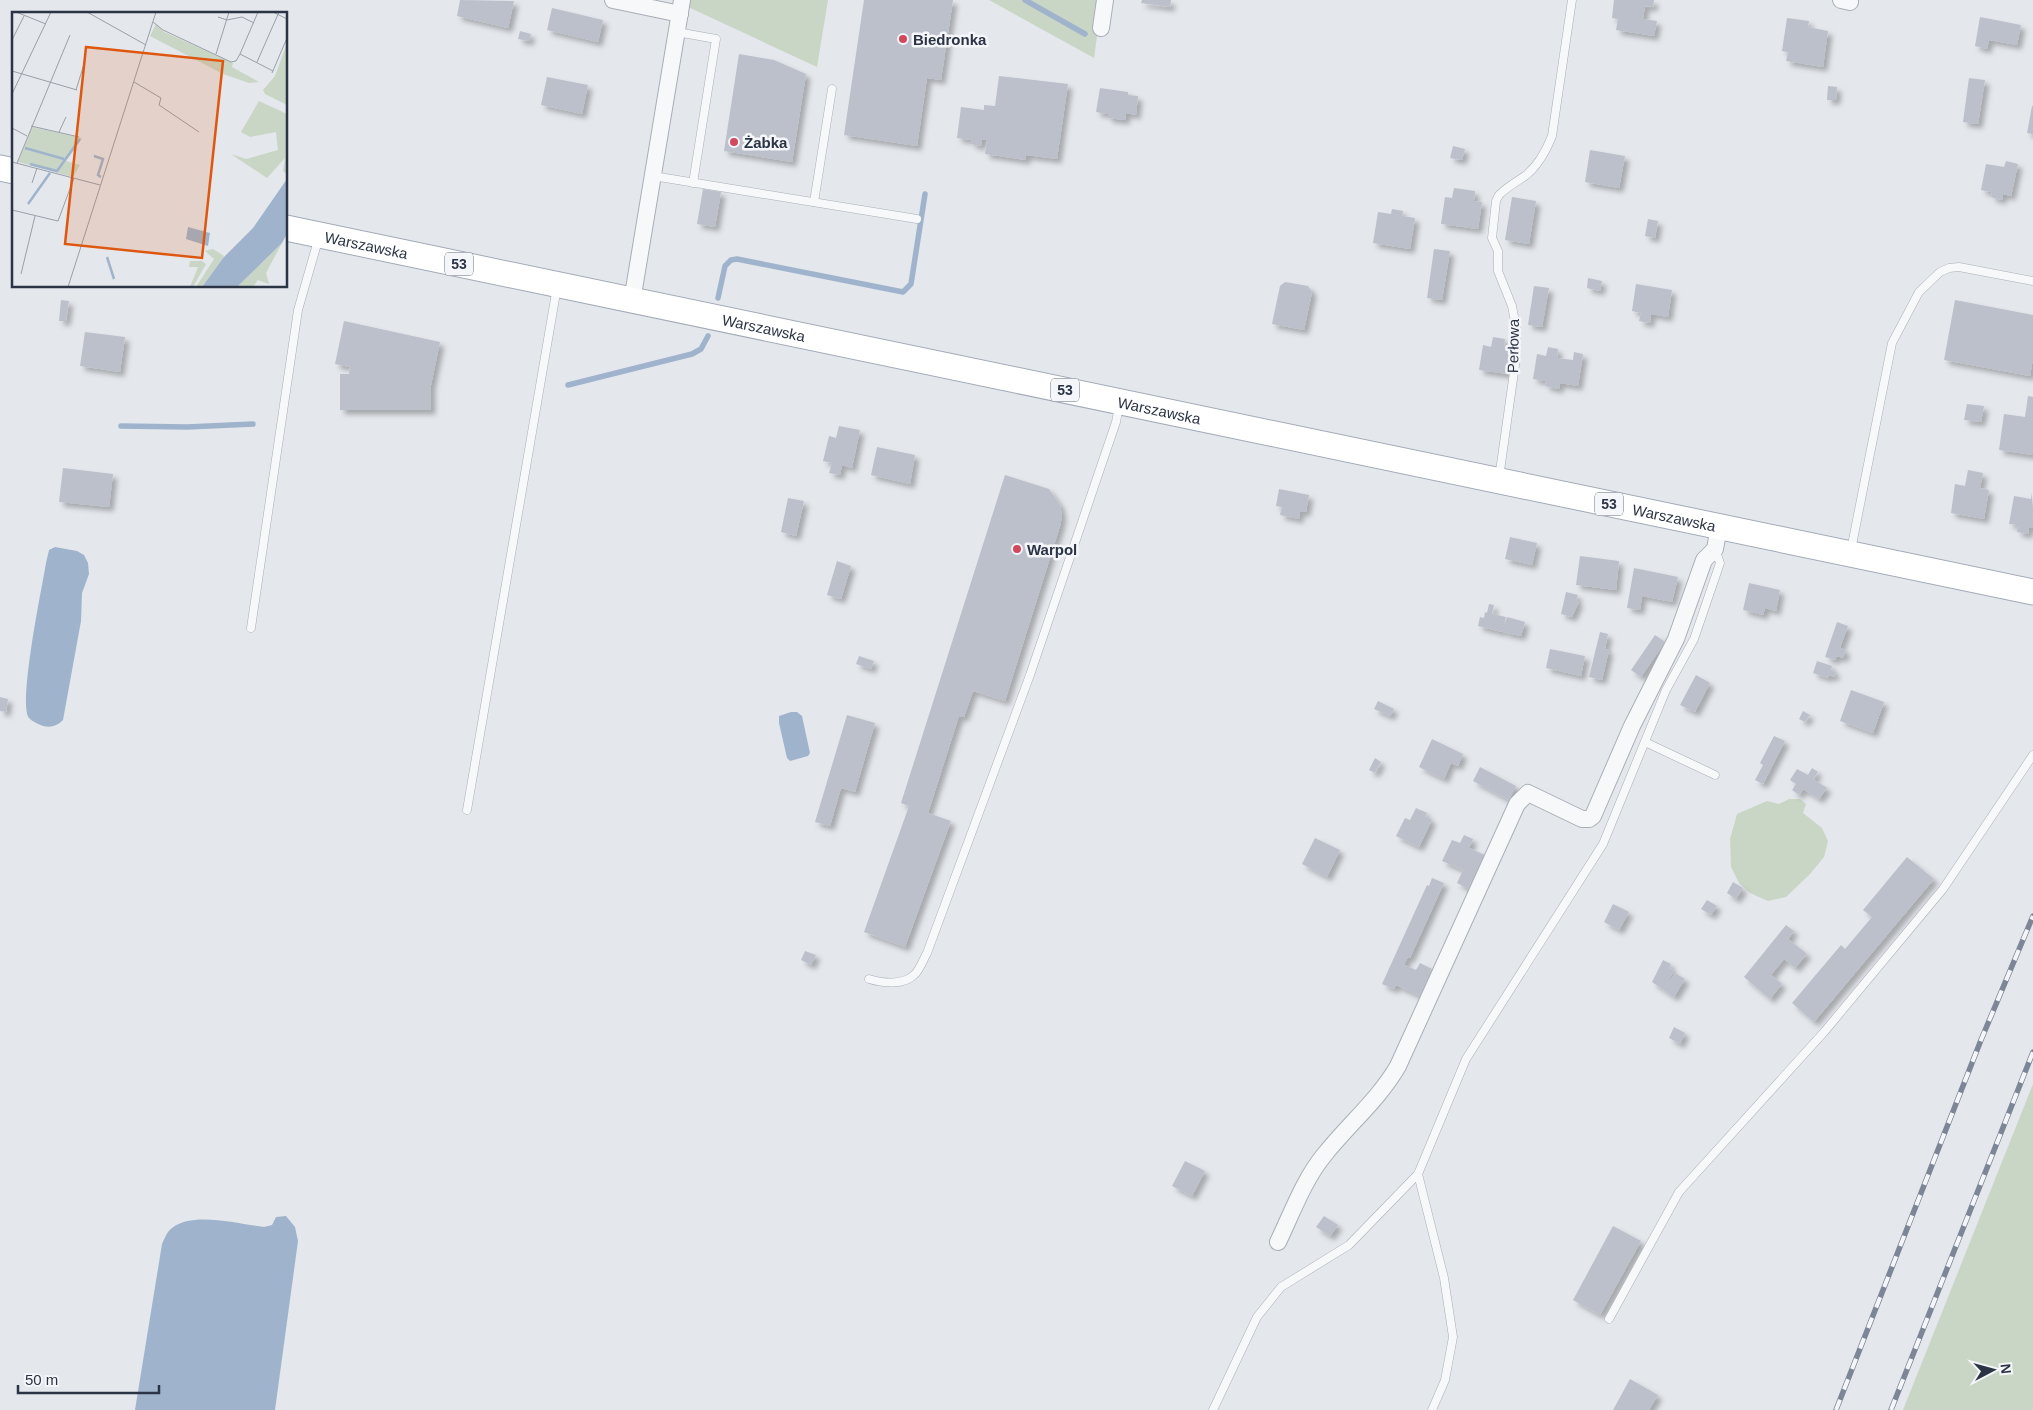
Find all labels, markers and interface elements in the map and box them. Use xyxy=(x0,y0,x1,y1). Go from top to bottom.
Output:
inset map xyxy=(12,12,288,288)
place label: Biedronka xyxy=(913,31,987,48)
marker: Biedronka xyxy=(897,33,909,45)
place label: Żabka xyxy=(744,134,788,151)
marker: Żabka xyxy=(728,136,740,148)
street label: Warszawska xyxy=(323,228,410,262)
road number: 53 xyxy=(445,252,473,276)
street label: Warszawska xyxy=(721,311,807,345)
street label: Perłowa xyxy=(1504,318,1522,373)
road number: 53 xyxy=(1051,378,1079,402)
street label: Warszawska xyxy=(1116,393,1203,427)
road number: 53 xyxy=(1595,492,1623,516)
street label: Warszawska xyxy=(1631,500,1718,534)
place label: Warpol xyxy=(1027,541,1077,558)
marker: Warpol xyxy=(1011,543,1023,555)
north arrow xyxy=(1968,1345,2018,1395)
scale bar xyxy=(18,1362,159,1394)
text: N xyxy=(1997,1363,2014,1375)
text: 50 m xyxy=(25,1371,58,1388)

